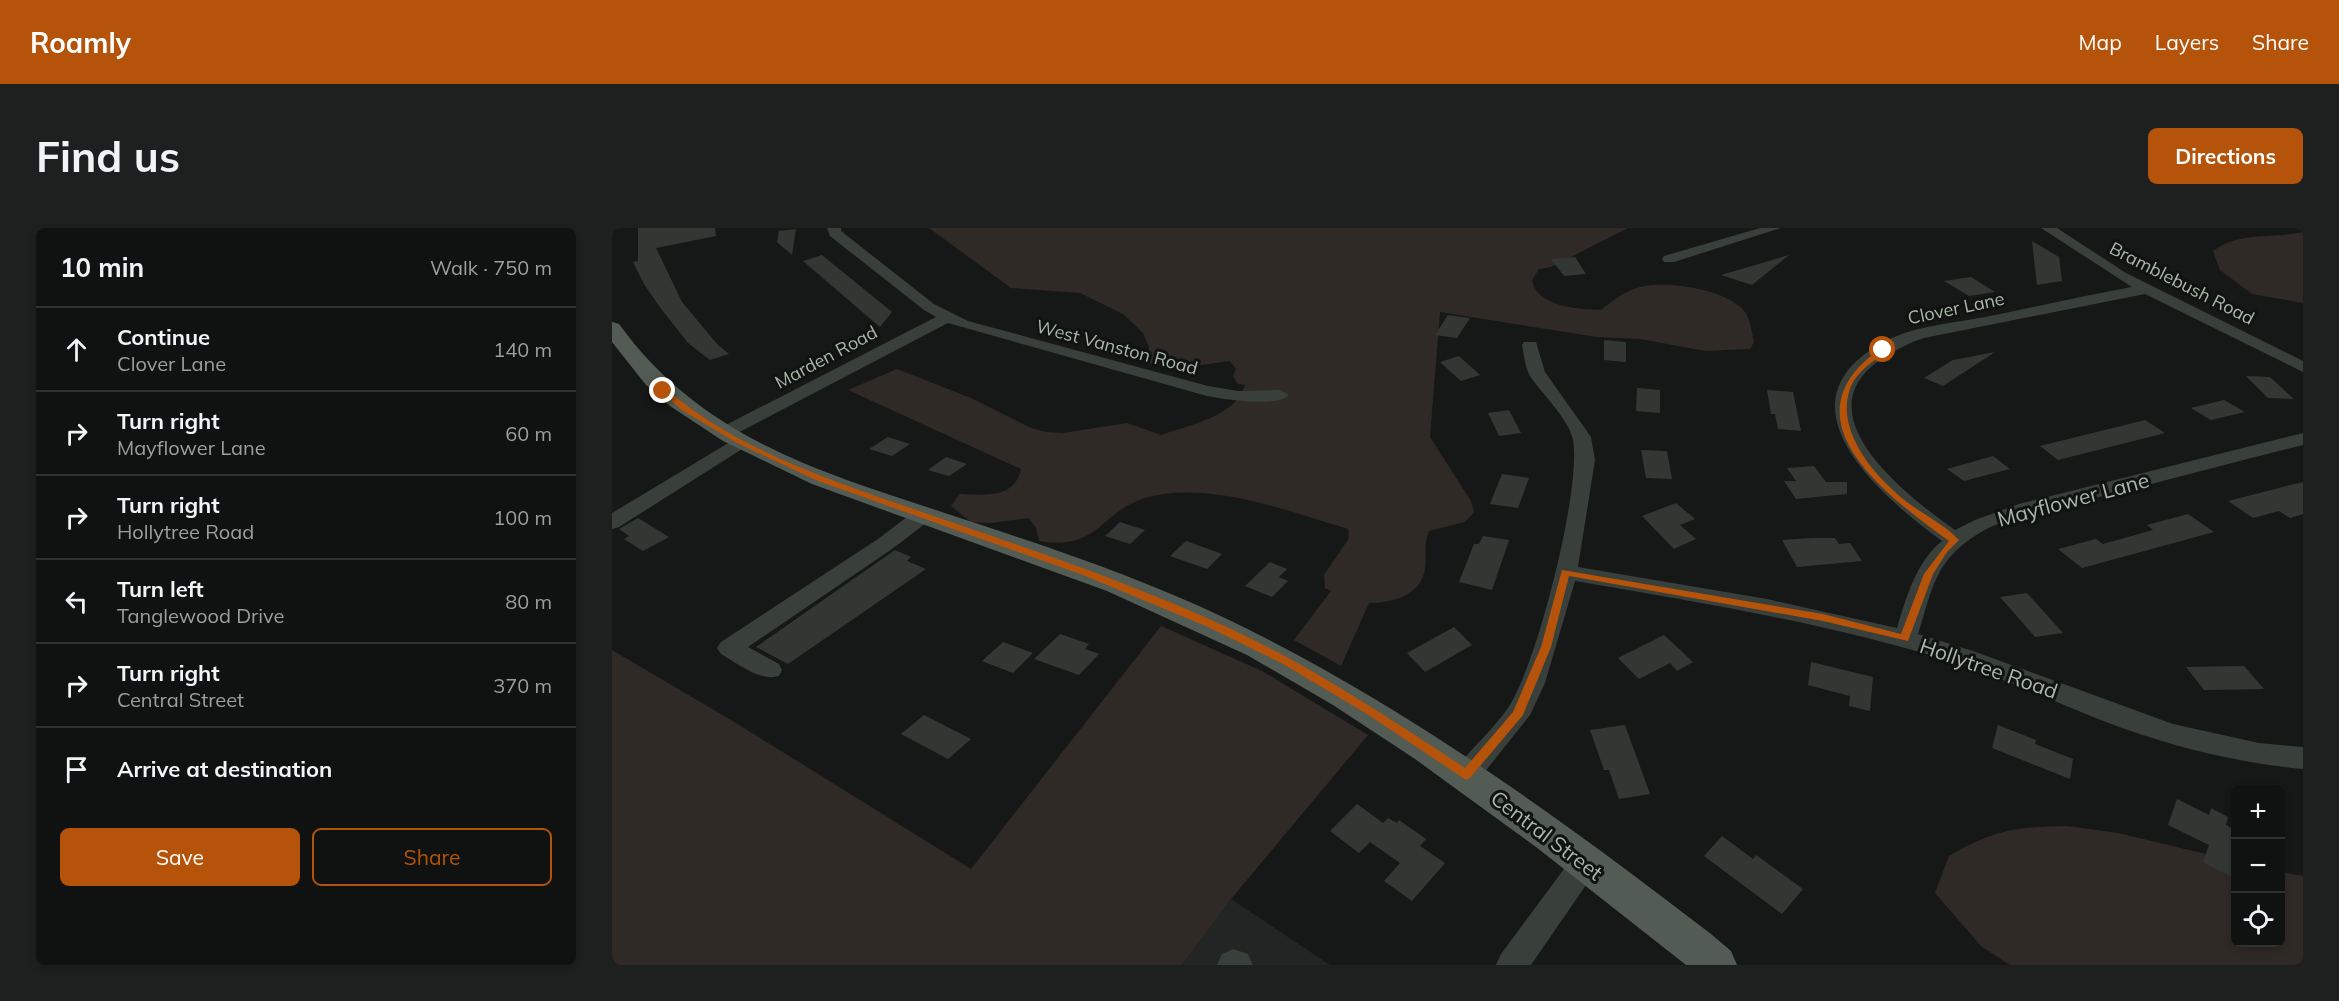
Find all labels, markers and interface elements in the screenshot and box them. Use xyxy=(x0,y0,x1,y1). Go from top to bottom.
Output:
text: Roamly xyxy=(30,25,131,60)
text: Map xyxy=(2079,29,2122,55)
text: Layers xyxy=(2155,29,2219,55)
text: Share xyxy=(2252,29,2309,55)
button: Directions xyxy=(2148,128,2303,184)
text: Find us xyxy=(36,130,180,183)
street label: Bramblebush Road xyxy=(2106,237,2258,329)
text: 10 min xyxy=(60,251,144,284)
text: Walk · 750 m xyxy=(430,255,552,280)
street label: Clover Lane xyxy=(1906,287,2006,329)
street label: West Vanston Road xyxy=(1034,314,1200,380)
street label: Marden Road xyxy=(771,320,881,394)
text: Continue xyxy=(117,323,210,351)
icon: ahead xyxy=(60,333,93,366)
route start xyxy=(1869,336,1895,362)
text: 140 m xyxy=(493,337,552,362)
text: Clover Lane xyxy=(117,351,226,376)
route end xyxy=(649,377,675,403)
text: Turn right xyxy=(117,407,220,435)
icon: right xyxy=(60,417,93,450)
text: 60 m xyxy=(505,421,552,446)
text: Mayflower Lane xyxy=(117,435,266,460)
street label: Mayflower Lane xyxy=(1994,466,2152,532)
text: Turn right xyxy=(117,491,220,519)
icon: right xyxy=(60,501,93,534)
text: 100 m xyxy=(493,505,552,530)
text: Hollytree Road xyxy=(117,519,254,544)
text: Turn left xyxy=(117,575,204,603)
icon: left xyxy=(60,585,93,618)
text: 80 m xyxy=(505,589,552,614)
text: Tanglewood Drive xyxy=(117,603,284,628)
street label: Hollytree Road xyxy=(1917,632,2061,704)
text: Turn right xyxy=(117,659,220,687)
icon: right xyxy=(60,669,93,702)
text: 370 m xyxy=(493,673,552,698)
text: Central Street xyxy=(117,687,244,712)
icon: arrive xyxy=(60,753,93,786)
text: Arrive at destination xyxy=(117,755,332,783)
street label: Central Street xyxy=(1486,784,1608,886)
map controls xyxy=(2231,785,2285,947)
button: + xyxy=(2231,785,2285,839)
button: Save xyxy=(60,828,300,886)
button: Share xyxy=(312,828,552,886)
button: − xyxy=(2231,839,2285,893)
button: locate xyxy=(2231,893,2285,947)

